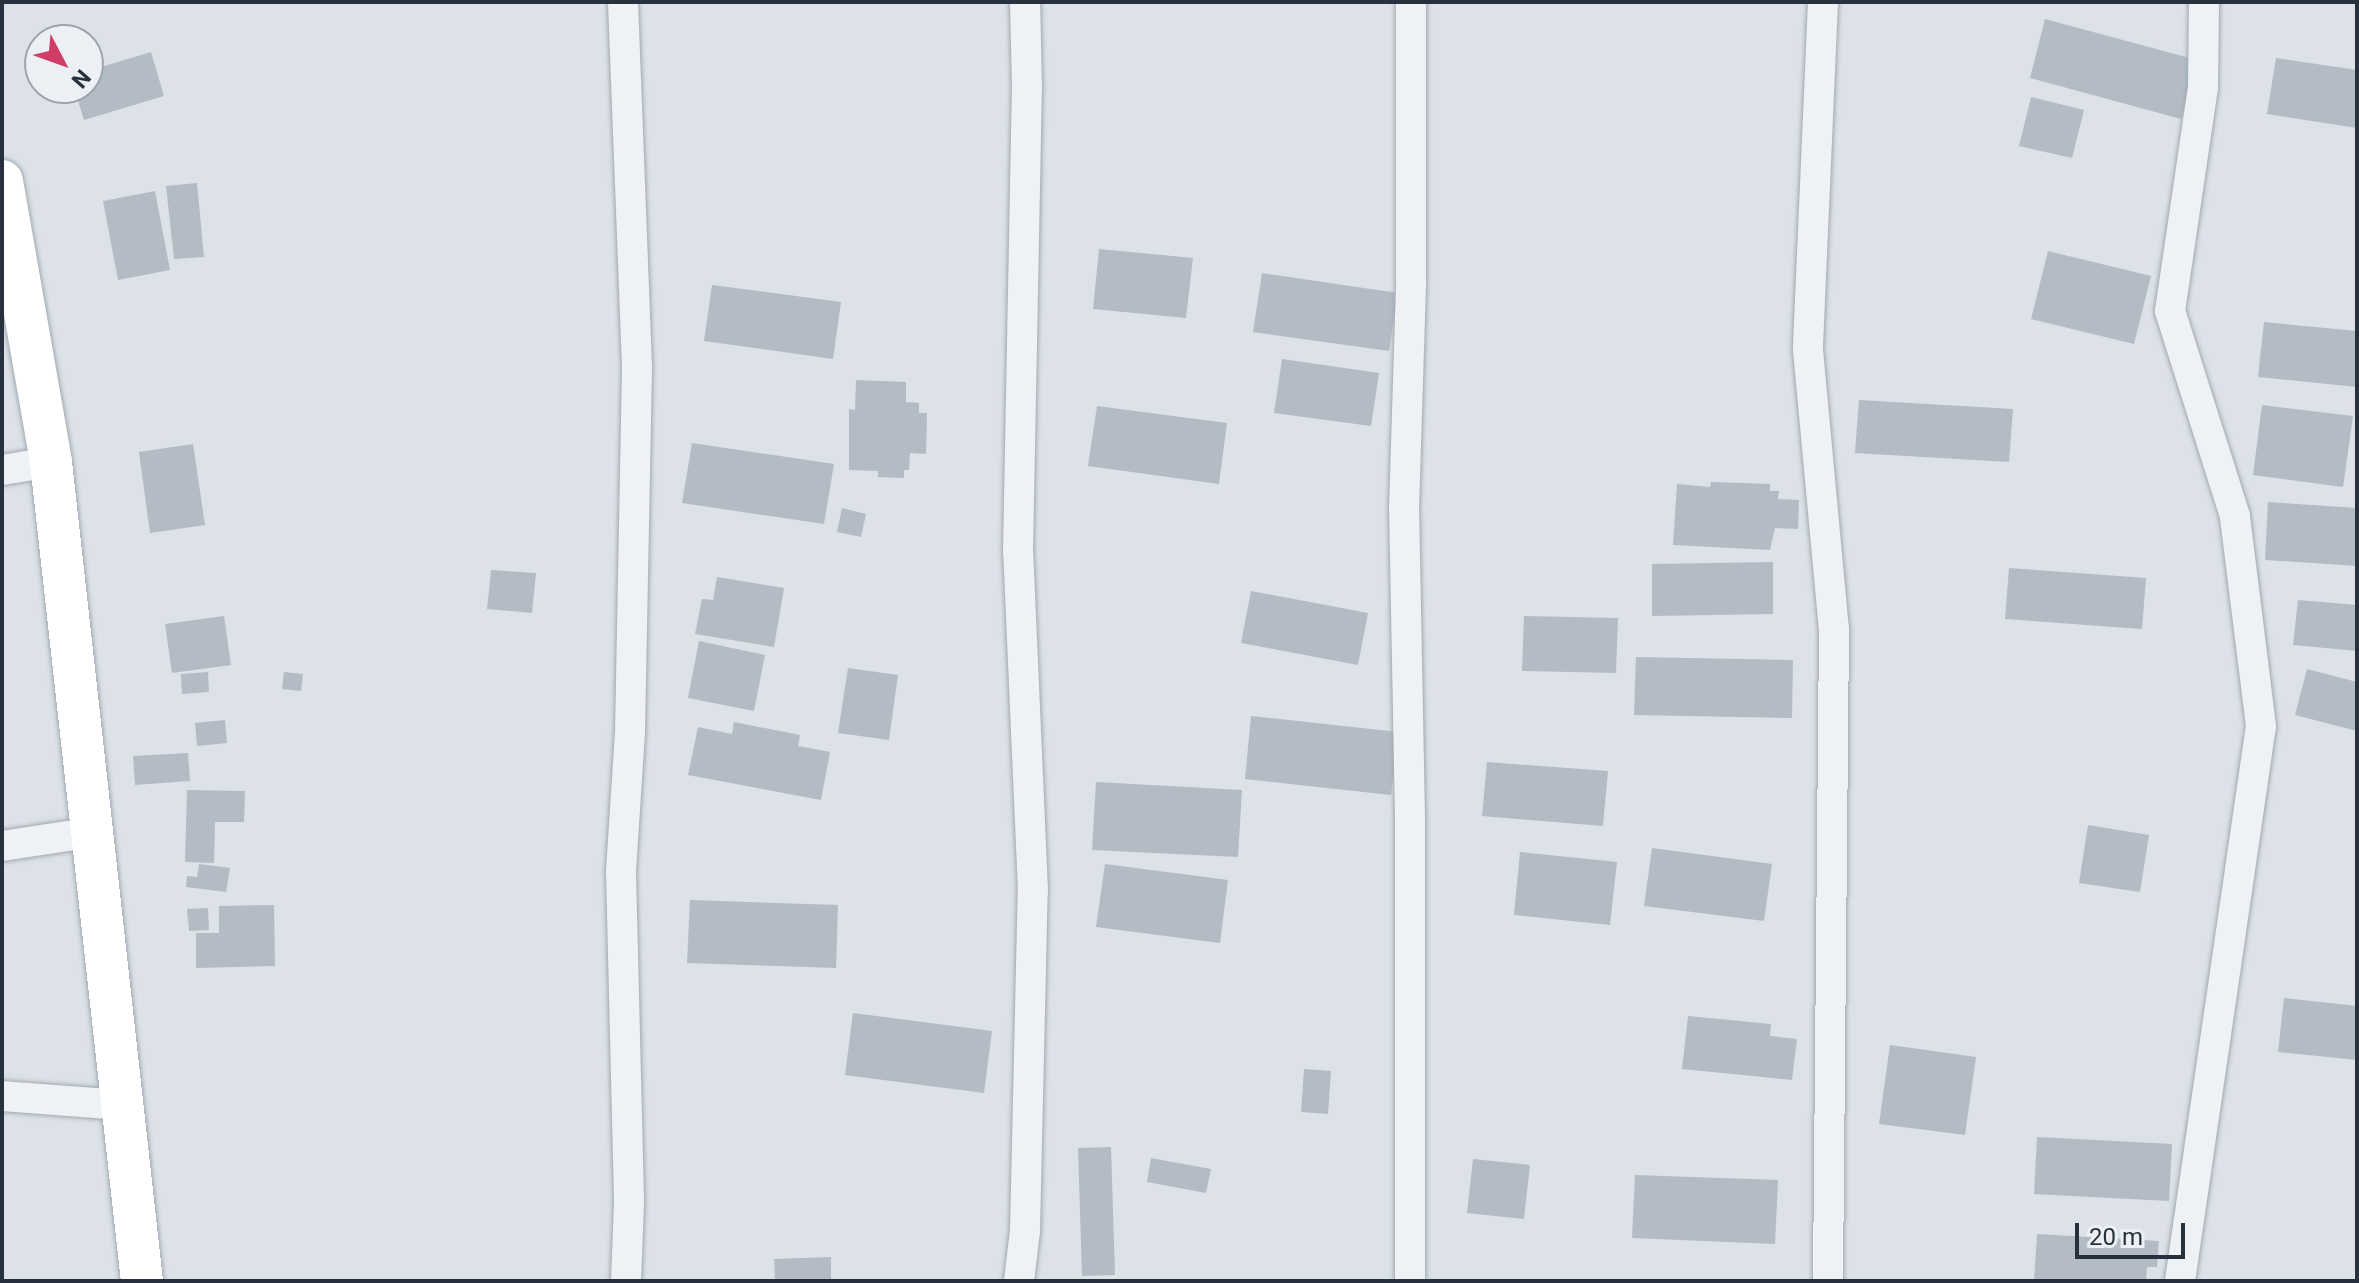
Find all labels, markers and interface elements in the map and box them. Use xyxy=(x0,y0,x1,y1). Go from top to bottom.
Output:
north arrow xyxy=(24,24,104,104)
text: N xyxy=(66,65,96,93)
scale bar xyxy=(2079,1207,2189,1257)
text: 20 m xyxy=(2089,1223,2143,1251)

